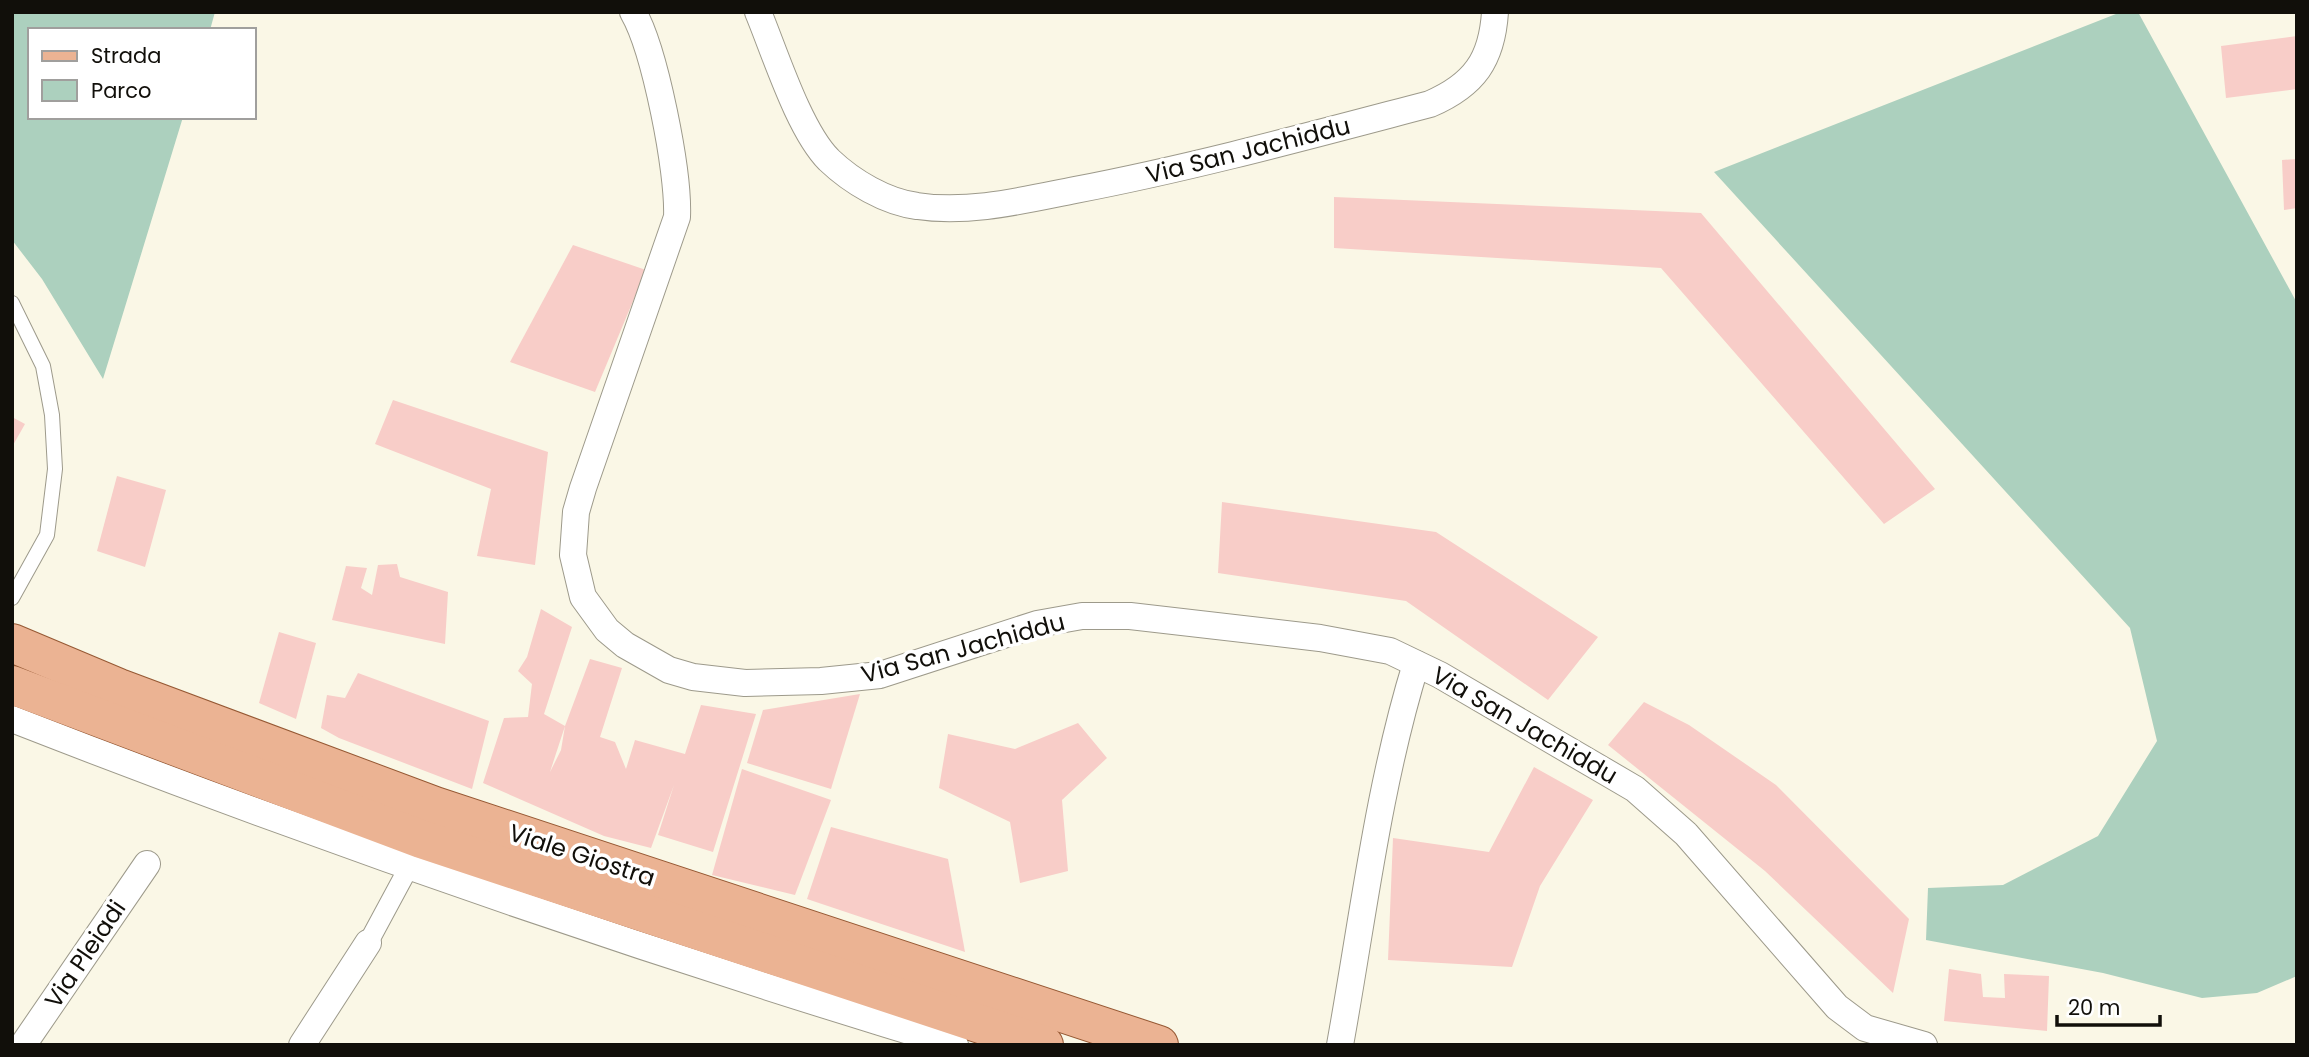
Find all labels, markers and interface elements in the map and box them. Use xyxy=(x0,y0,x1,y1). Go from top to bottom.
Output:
legend xyxy=(28,28,256,119)
text: Strada xyxy=(91,41,161,70)
text: Parco xyxy=(91,76,151,105)
street label: Via San Jachiddu xyxy=(1142,109,1354,191)
street label: Via San Jachiddu xyxy=(858,605,1068,691)
street label: Via San Jachiddu xyxy=(1426,658,1624,792)
street label: Viale Giostra xyxy=(505,816,659,894)
street label: Via Pleiadi xyxy=(37,893,133,1015)
scale bar xyxy=(2057,984,2160,1028)
text: 20 m xyxy=(2068,993,2121,1022)

